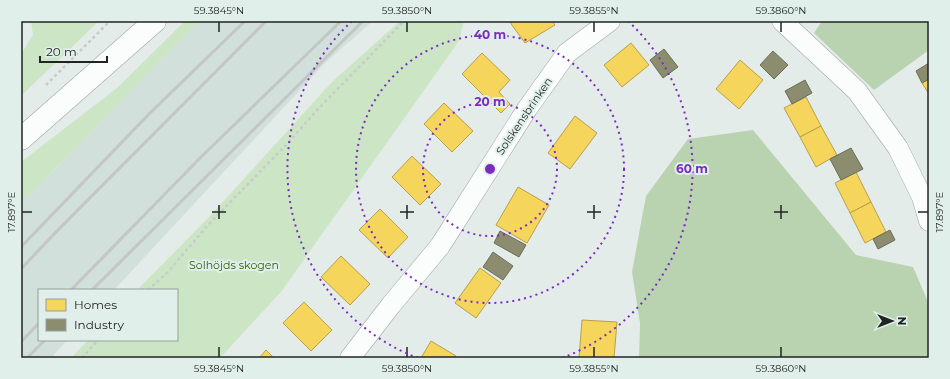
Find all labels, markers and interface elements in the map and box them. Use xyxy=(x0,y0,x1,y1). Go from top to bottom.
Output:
text: 59.3845°N xyxy=(194,4,244,17)
text: 59.3850°N xyxy=(382,4,432,17)
text: 59.3855°N xyxy=(569,4,619,17)
text: 59.3860°N xyxy=(756,4,806,17)
text: 40 m xyxy=(474,27,506,42)
scale bar xyxy=(40,38,107,64)
text: 20 m xyxy=(46,44,77,59)
street label: Solskensbrinken xyxy=(493,75,555,157)
text: 20 m xyxy=(474,94,506,109)
text: 60 m xyxy=(676,161,708,176)
centre of rings xyxy=(483,162,497,176)
text: 17.897°E xyxy=(5,191,18,232)
text: 17.897°E xyxy=(933,191,946,232)
park label: Solhöjds skogen xyxy=(189,258,279,272)
legend xyxy=(38,289,178,341)
text: Homes xyxy=(74,297,117,312)
north arrow xyxy=(872,301,912,341)
text: Industry xyxy=(74,317,124,332)
text: N xyxy=(895,317,909,325)
text: 59.3845°N xyxy=(194,362,244,375)
text: 59.3850°N xyxy=(382,362,432,375)
text: 59.3855°N xyxy=(569,362,619,375)
text: 59.3860°N xyxy=(756,362,806,375)

